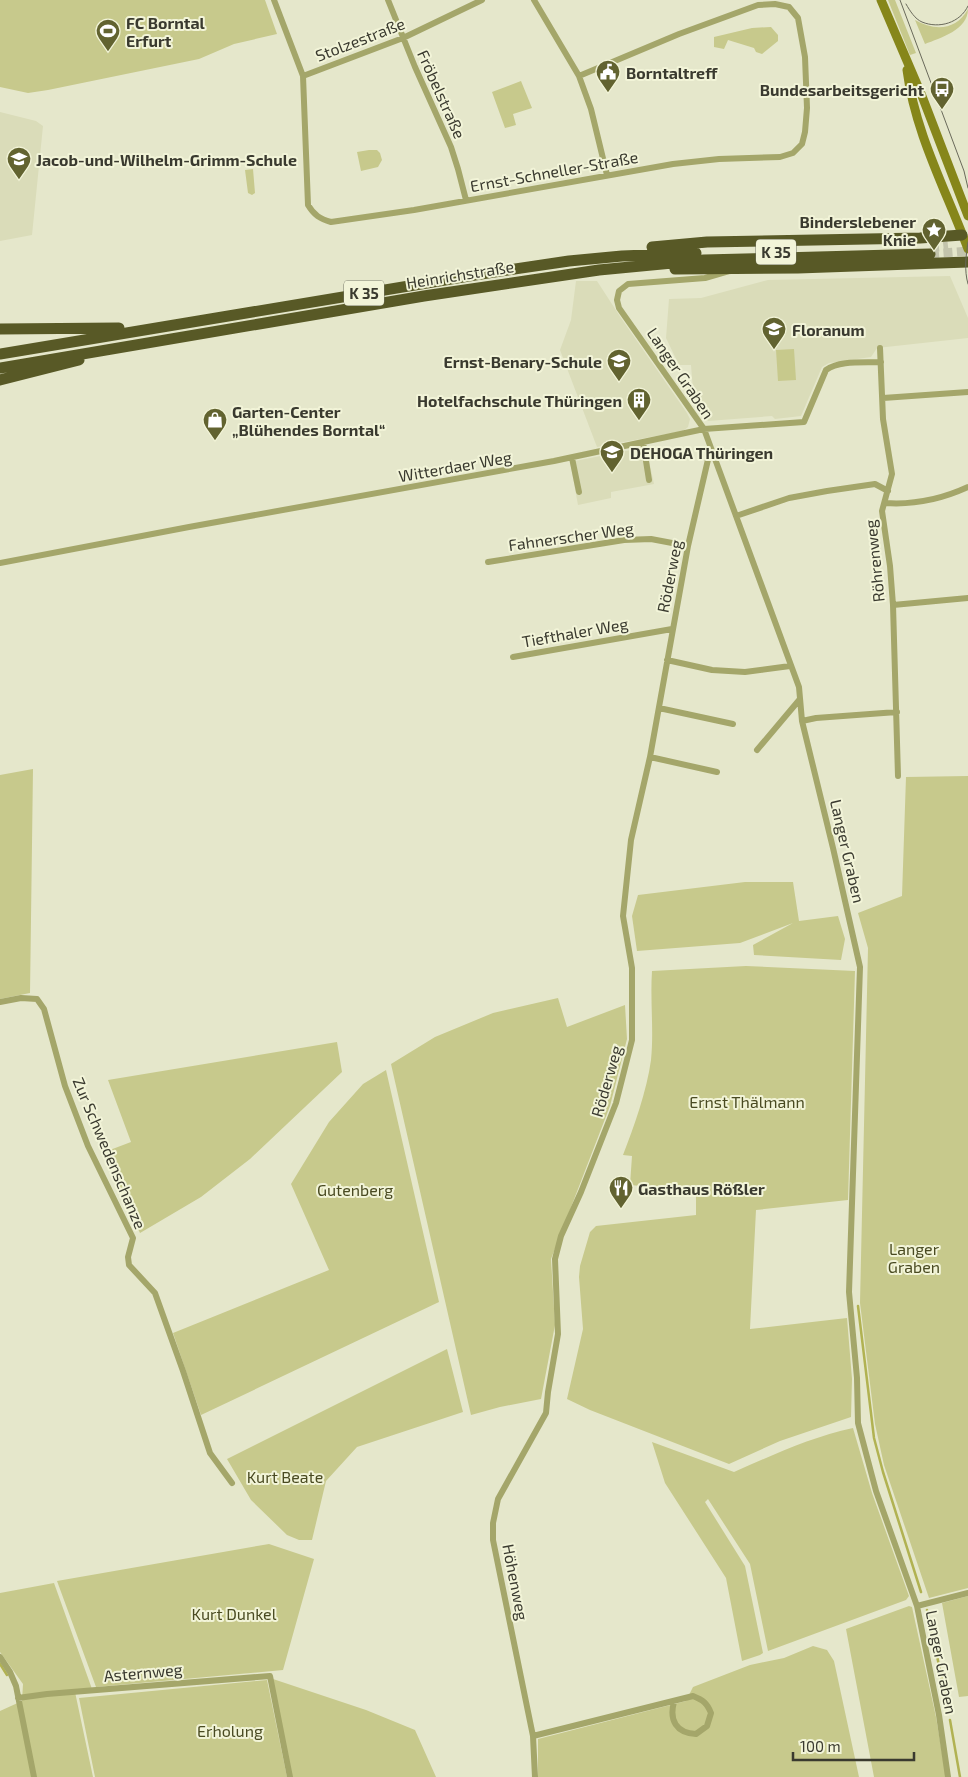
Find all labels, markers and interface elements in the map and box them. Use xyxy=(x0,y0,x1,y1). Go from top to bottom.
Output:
place label: FC Borntal Erfurt xyxy=(126,13,206,50)
street label: Stolzestraße xyxy=(313,13,407,65)
sports icon: FC Borntal Erfurt xyxy=(95,18,121,52)
street label: Fröbelstraße xyxy=(414,47,470,141)
public building icon: Borntaltreff xyxy=(595,59,621,93)
place label: Borntaltreff xyxy=(626,63,718,82)
bus stop icon: Bundesarbeitsgericht xyxy=(929,76,955,110)
place label: Bundesarbeitsgericht xyxy=(760,80,924,99)
school or university icon: Jacob-und-Wilhelm-Grimm-Schule xyxy=(6,146,32,180)
street label: Ernst-Schneller-Straße xyxy=(469,147,639,195)
place label: Jacob-und-Wilhelm-Grimm-Schule xyxy=(36,150,297,169)
place label: Binderslebener Knie xyxy=(800,212,916,249)
place icon: Binderslebener Knie xyxy=(921,217,947,251)
road number: K 35 xyxy=(756,240,796,264)
street label: Heinrichstraße xyxy=(405,256,515,292)
road number: K 35 xyxy=(344,280,384,306)
school or university icon: Floranum xyxy=(761,316,787,350)
place label: Floranum xyxy=(792,320,865,339)
street label: Langer Graben xyxy=(644,324,718,422)
school or university icon: Ernst-Benary-Schule xyxy=(606,348,632,382)
place label: Ernst-Benary-Schule xyxy=(443,352,602,372)
building icon: Hotelfachschule Thüringen xyxy=(626,387,652,421)
place label: Hotelfachschule Thüringen xyxy=(417,391,622,410)
place label: Garten-Center „Blühendes Borntal“ xyxy=(232,402,385,439)
shop icon: Garten-Center „Blühendes Borntal“ xyxy=(202,407,228,441)
school or university icon: DEHOGA Thüringen xyxy=(599,439,625,473)
place label: DEHOGA Thüringen xyxy=(630,443,773,462)
street label: Witterdaer Weg xyxy=(397,447,513,485)
street label: Fahnerscher Weg xyxy=(507,518,635,554)
street label: Röhrenweg xyxy=(860,519,888,603)
street label: Röderweg xyxy=(653,538,685,614)
street label: Tiefthaler Weg xyxy=(521,613,630,651)
street label: Langer Graben xyxy=(827,797,869,905)
street label: Röderweg xyxy=(587,1043,625,1119)
street label: Zur Schwedenschanze xyxy=(69,1074,151,1232)
park label: Ernst Thälmann xyxy=(689,1092,805,1111)
restaurant icon: Gasthaus Rößler xyxy=(608,1175,634,1209)
place label: Gasthaus Rößler xyxy=(638,1179,765,1198)
park label: Gutenberg xyxy=(317,1180,393,1199)
park label: Langer Graben xyxy=(888,1239,940,1276)
park label: Kurt Beate xyxy=(247,1467,323,1486)
street label: Höhenweg xyxy=(499,1542,533,1622)
park label: Kurt Dunkel xyxy=(192,1604,277,1623)
street label: Langer Graben xyxy=(923,1608,961,1716)
street label: Asternweg xyxy=(103,1659,183,1685)
park label: Erholung xyxy=(197,1721,263,1740)
scale bar xyxy=(793,1730,914,1762)
text: 100 m xyxy=(800,1737,841,1755)

